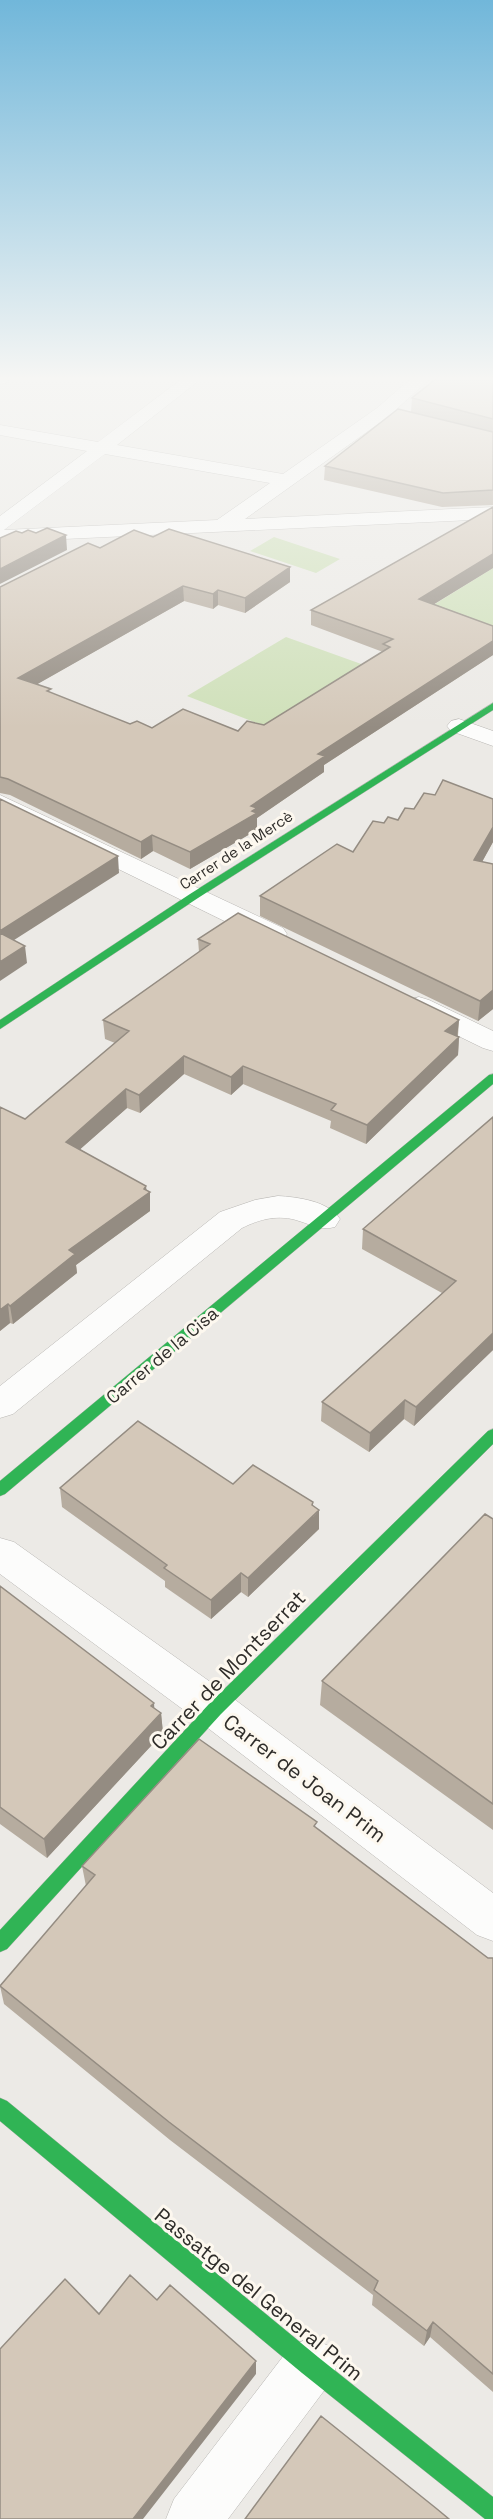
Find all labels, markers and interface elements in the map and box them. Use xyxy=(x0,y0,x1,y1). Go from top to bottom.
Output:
street label: Carrer de la Mercè xyxy=(176,806,296,894)
street label: Carrer de la Cisa xyxy=(101,1301,223,1409)
street label: Carrer de Montserrat xyxy=(145,1585,311,1755)
street label: Carrer de Joan Prim xyxy=(218,1708,392,1848)
street label: Passatge del General Prim xyxy=(149,2202,369,2386)

